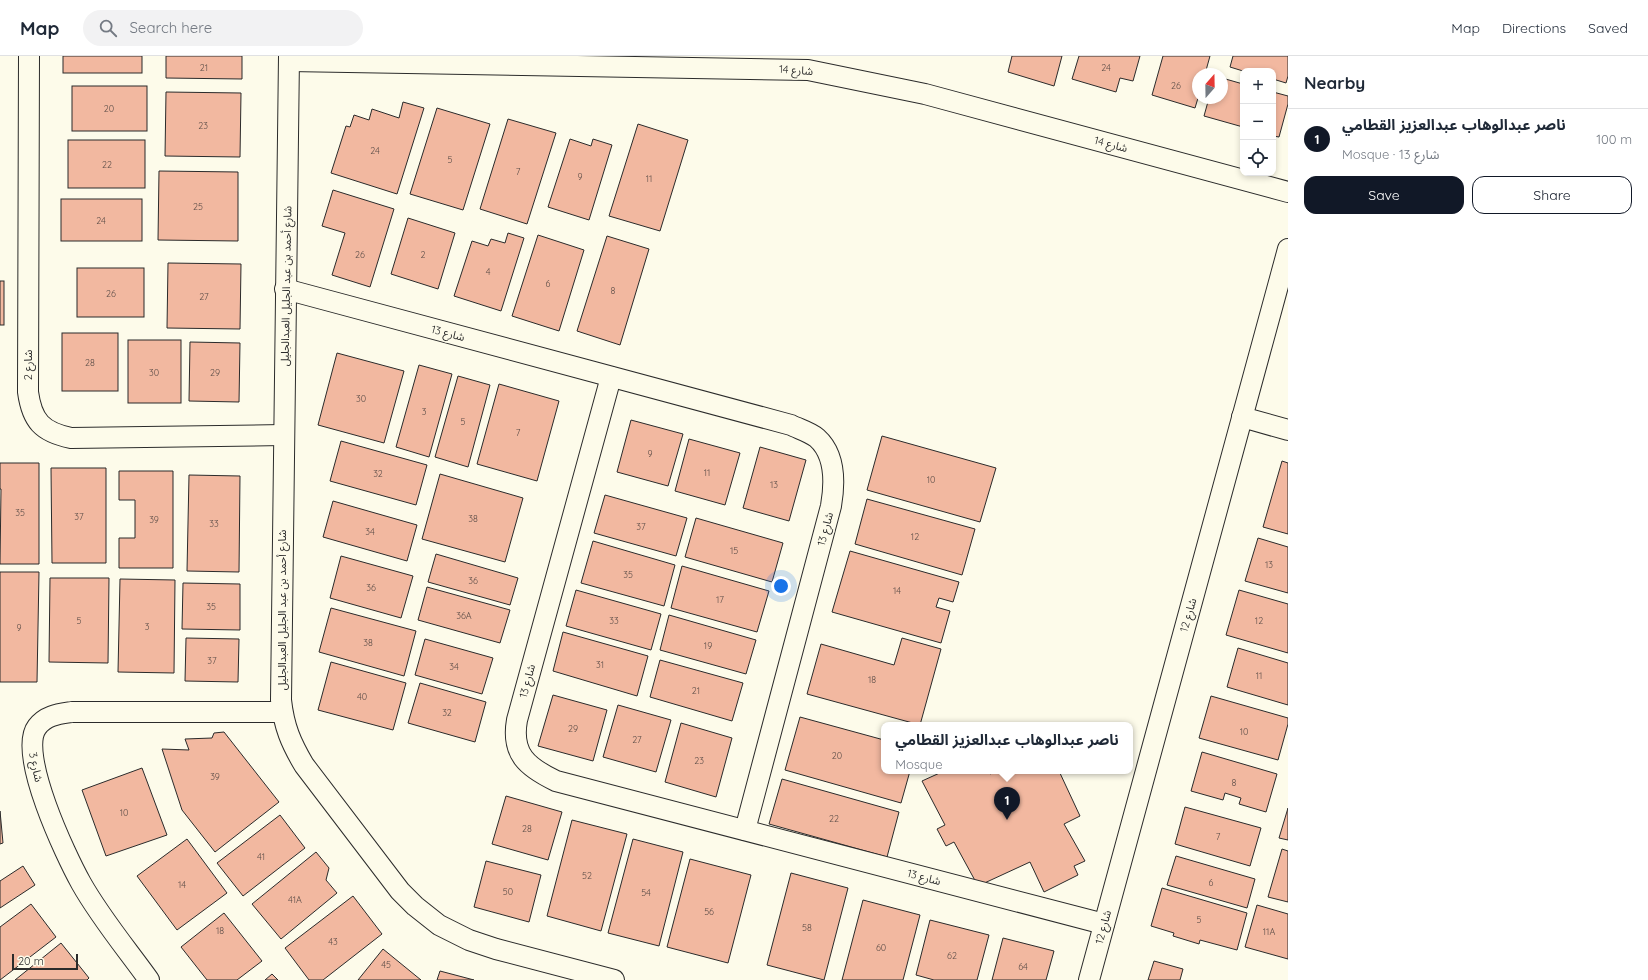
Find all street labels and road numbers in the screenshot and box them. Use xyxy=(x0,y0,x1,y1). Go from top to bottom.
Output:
street label: شارع 14 xyxy=(778,62,814,79)
street label: شارع 14 xyxy=(1092,133,1130,156)
street label: شارع أحمد بن عبد الجليل العبدالجليل xyxy=(278,205,295,366)
street label: شارع 13 xyxy=(429,322,467,345)
street label: شارع 2 xyxy=(21,349,36,380)
street label: شارع 13 xyxy=(814,510,837,548)
street label: شارع أحمد بن عبد الجليل العبدالجليل xyxy=(275,529,290,690)
street label: شارع 12 xyxy=(1176,596,1201,634)
street label: شارع 13 xyxy=(516,662,539,700)
street label: شارع 3 xyxy=(25,751,46,784)
street label: شارع 13 xyxy=(905,866,943,889)
street label: شارع 12 xyxy=(1092,908,1115,946)

